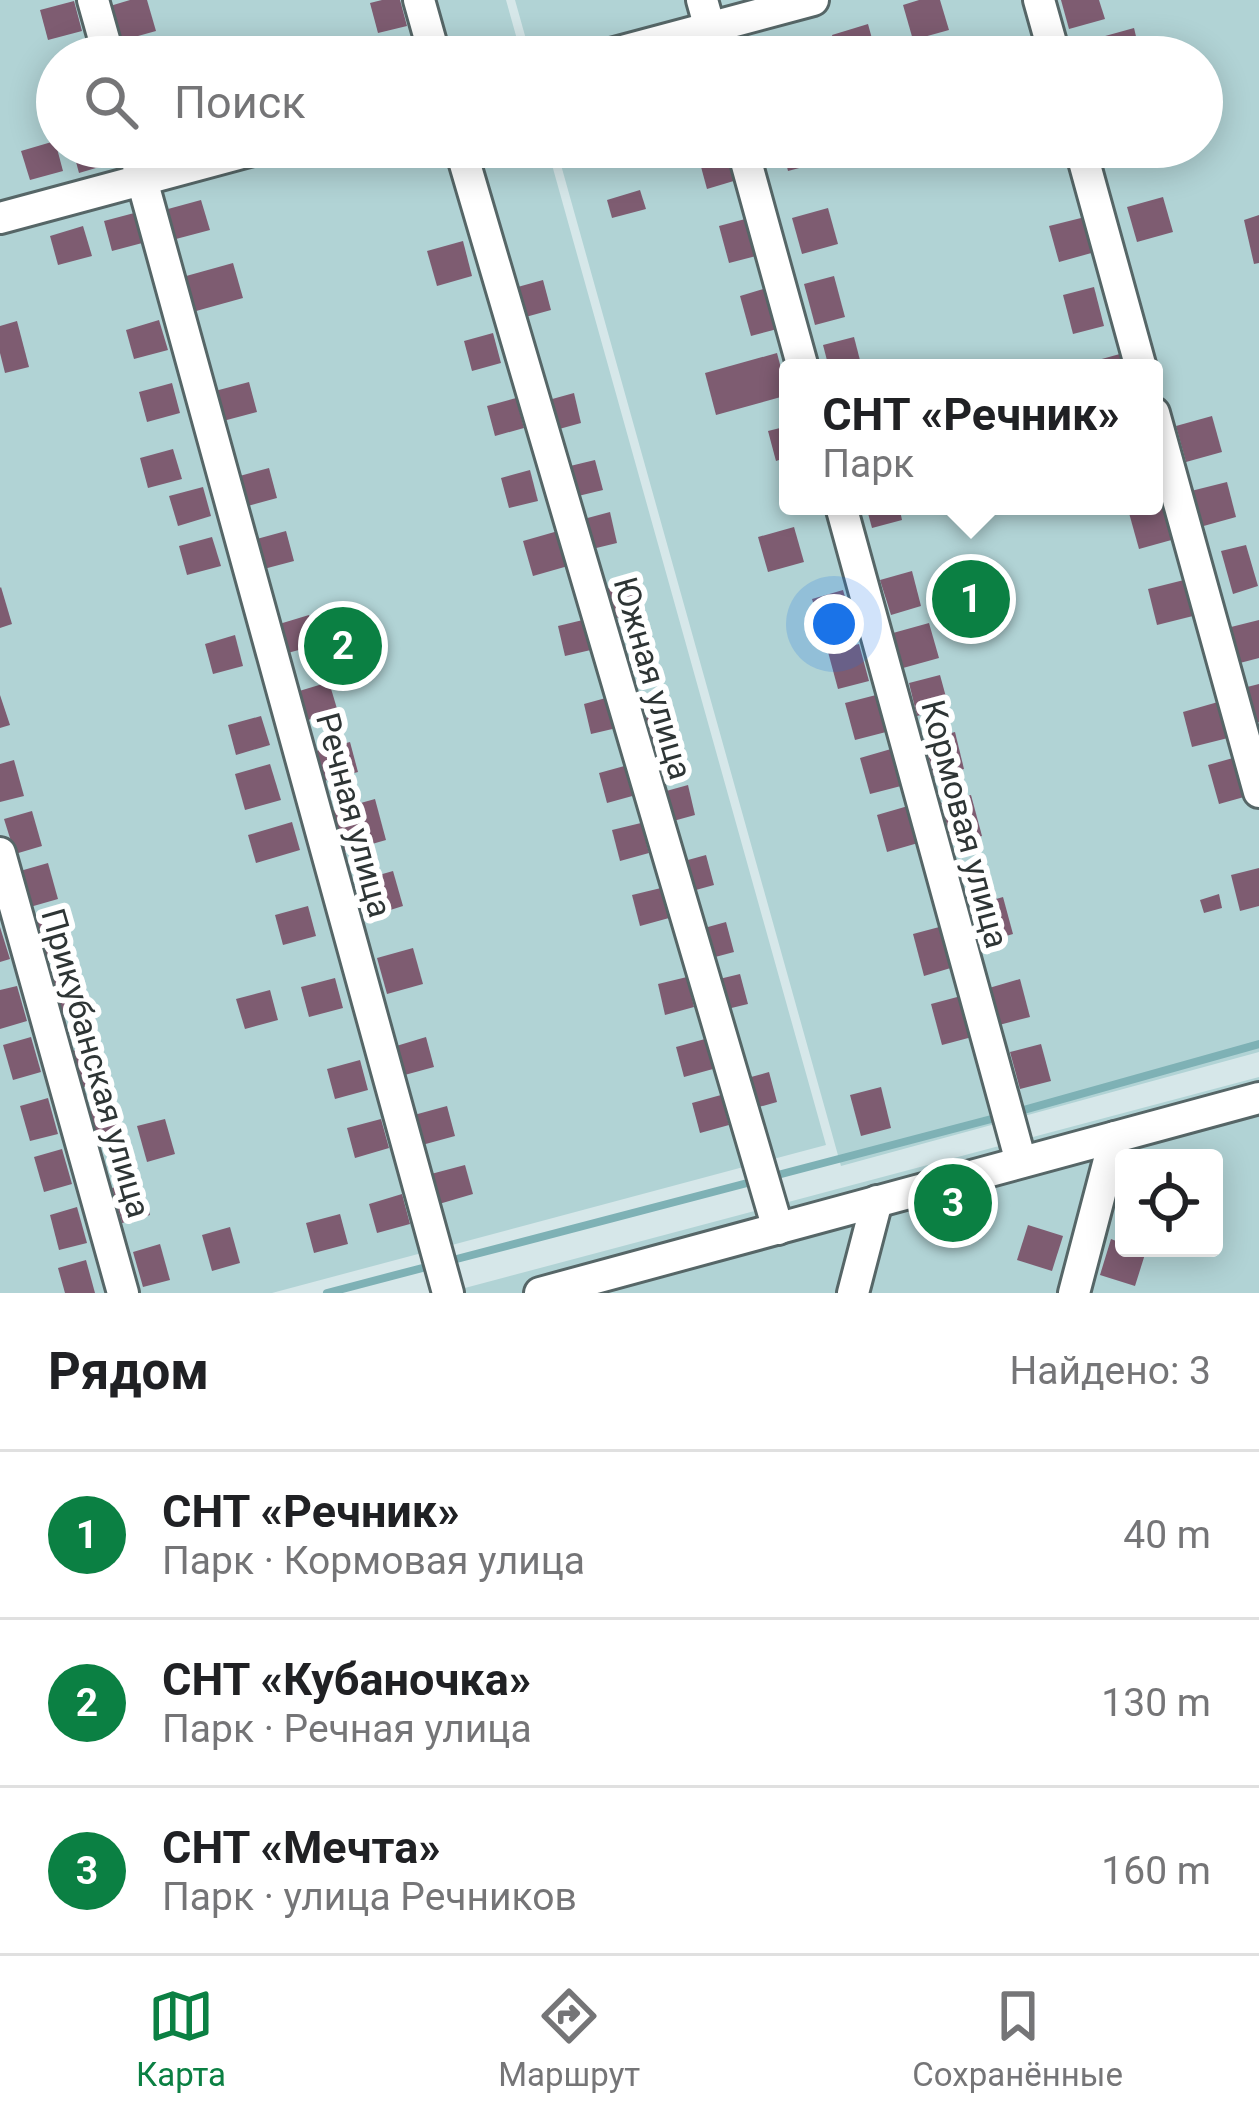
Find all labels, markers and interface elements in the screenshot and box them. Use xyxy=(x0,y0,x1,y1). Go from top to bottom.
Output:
search box xyxy=(36,36,1223,168)
icon: search xyxy=(78,69,144,135)
text: Поиск xyxy=(174,76,306,129)
popup xyxy=(779,359,1163,515)
text: СНТ «Речник» xyxy=(822,388,1120,441)
text: Парк xyxy=(822,441,914,487)
pin: 1 xyxy=(932,554,1010,644)
street label: Южная улица xyxy=(605,572,701,784)
your location xyxy=(804,594,864,654)
pin: 2 xyxy=(304,601,382,691)
street label: Кормовая улица xyxy=(913,696,1017,952)
street label: Речная улица xyxy=(308,709,400,921)
street label: Прикубанская улица xyxy=(33,904,159,1222)
map controls xyxy=(1115,1149,1223,1257)
button: locate xyxy=(1115,1149,1223,1257)
pin: 3 xyxy=(914,1158,992,1248)
text: Рядом xyxy=(48,1342,209,1401)
text: Найдено: 3 xyxy=(1009,1348,1211,1394)
text: СНТ «Речник» xyxy=(162,1485,460,1538)
text: 1 xyxy=(76,1512,98,1558)
text: 40 m xyxy=(1123,1512,1211,1558)
text: Парк · Кормовая улица xyxy=(162,1538,585,1584)
text: СНТ «Кубаночка» xyxy=(162,1653,531,1706)
text: 2 xyxy=(76,1680,98,1726)
text: 130 m xyxy=(1101,1680,1211,1726)
text: Парк · Речная улица xyxy=(162,1706,532,1752)
text: СНТ «Мечта» xyxy=(162,1821,441,1874)
text: 3 xyxy=(76,1848,98,1894)
text: 160 m xyxy=(1101,1848,1211,1894)
text: Парк · улица Речников xyxy=(162,1874,577,1920)
tab: Карта xyxy=(136,1983,226,2094)
tab: Маршрут xyxy=(498,1983,640,2094)
tab: Сохранённые xyxy=(912,1983,1123,2094)

